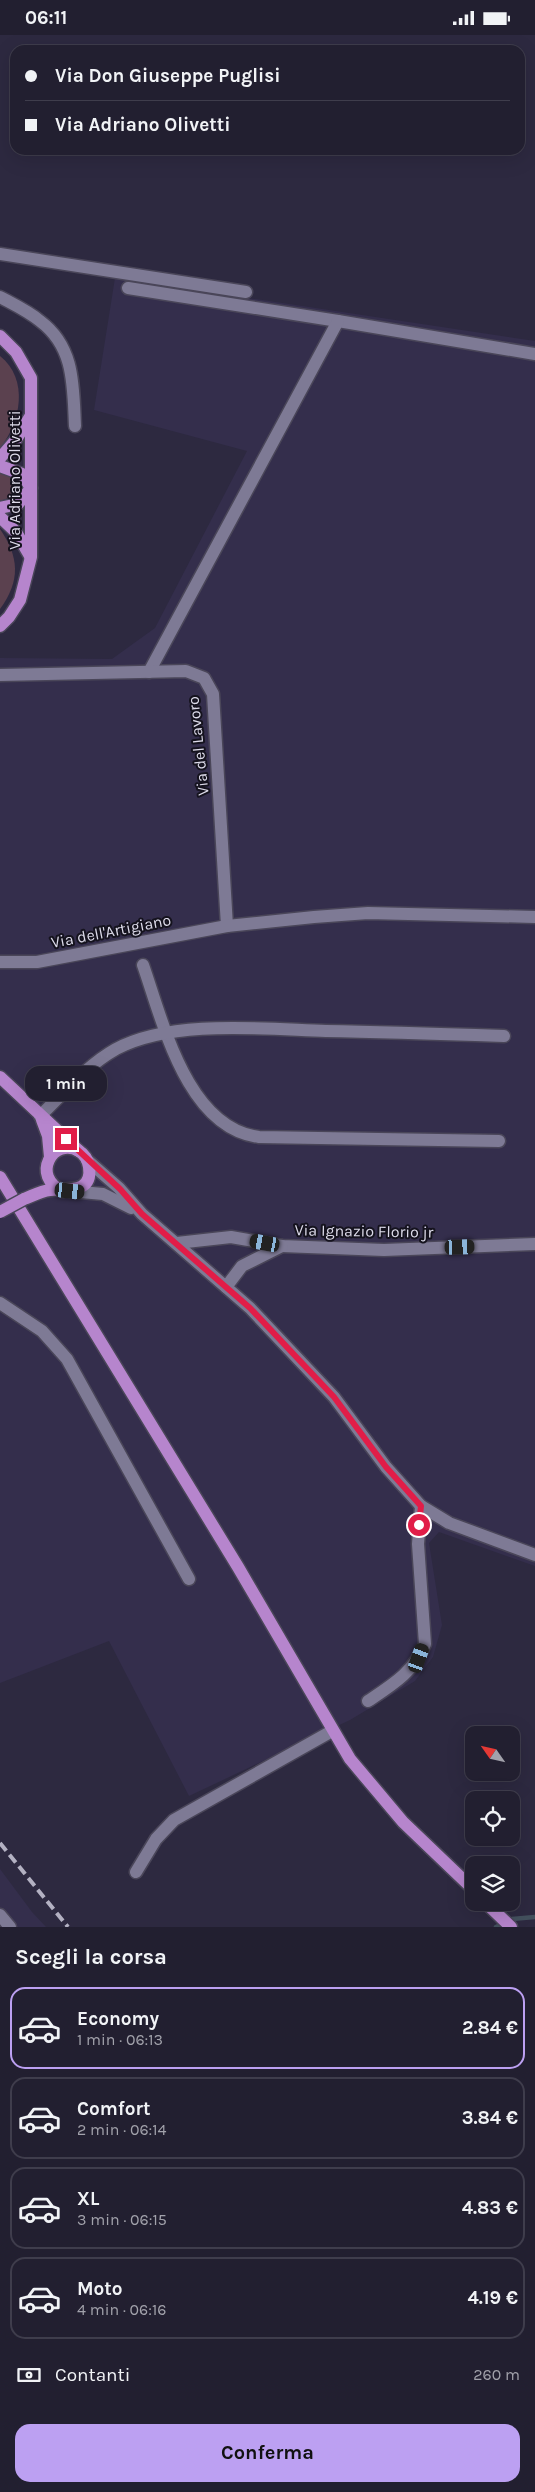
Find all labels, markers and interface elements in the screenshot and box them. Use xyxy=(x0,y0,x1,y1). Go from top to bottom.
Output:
text: 06:11 xyxy=(25,7,67,29)
text: Via Don Giuseppe Puglisi xyxy=(55,65,280,87)
text: Via Adriano Olivetti xyxy=(55,114,231,136)
street label: Via Adriano Olivetti xyxy=(5,410,24,550)
street label: Via del Lavoro xyxy=(183,695,213,797)
street label: Via dell'Artigiano xyxy=(49,910,173,952)
callout: 1 min xyxy=(25,1067,107,1101)
text: 1 min xyxy=(46,1074,86,1093)
route end xyxy=(55,1128,77,1150)
car xyxy=(54,1182,85,1200)
street label: Via Ignazio Florio jr xyxy=(294,1220,434,1242)
car xyxy=(248,1233,281,1253)
car xyxy=(444,1239,475,1255)
route start xyxy=(408,1514,430,1536)
car xyxy=(406,1641,431,1675)
north arrow xyxy=(465,1726,520,1781)
map controls xyxy=(465,1726,520,1911)
button: locate xyxy=(465,1791,520,1846)
button: layers xyxy=(465,1856,520,1911)
text: Scegli la corsa xyxy=(15,1944,167,1970)
icon: car xyxy=(17,2006,62,2051)
text: Economy xyxy=(77,2008,159,2030)
text: 2.84 € xyxy=(462,2017,518,2039)
text: 1 min · 06:13 xyxy=(77,2030,163,2049)
icon: car xyxy=(17,2096,62,2141)
text: Comfort xyxy=(77,2098,151,2120)
text: 3.84 € xyxy=(462,2107,518,2129)
text: 2 min · 06:14 xyxy=(77,2120,167,2139)
icon: car xyxy=(17,2186,62,2231)
text: XL xyxy=(77,2188,99,2210)
text: 4.83 € xyxy=(462,2197,518,2219)
text: 3 min · 06:15 xyxy=(77,2210,167,2229)
icon: car xyxy=(17,2276,62,2321)
text: Moto xyxy=(77,2278,123,2300)
text: 4.19 € xyxy=(467,2287,518,2309)
text: 4 min · 06:16 xyxy=(77,2300,166,2319)
icon: cash xyxy=(15,2361,43,2389)
text: Contanti xyxy=(55,2364,130,2386)
text: 260 m xyxy=(473,2365,520,2384)
button: Conferma xyxy=(15,2424,520,2482)

